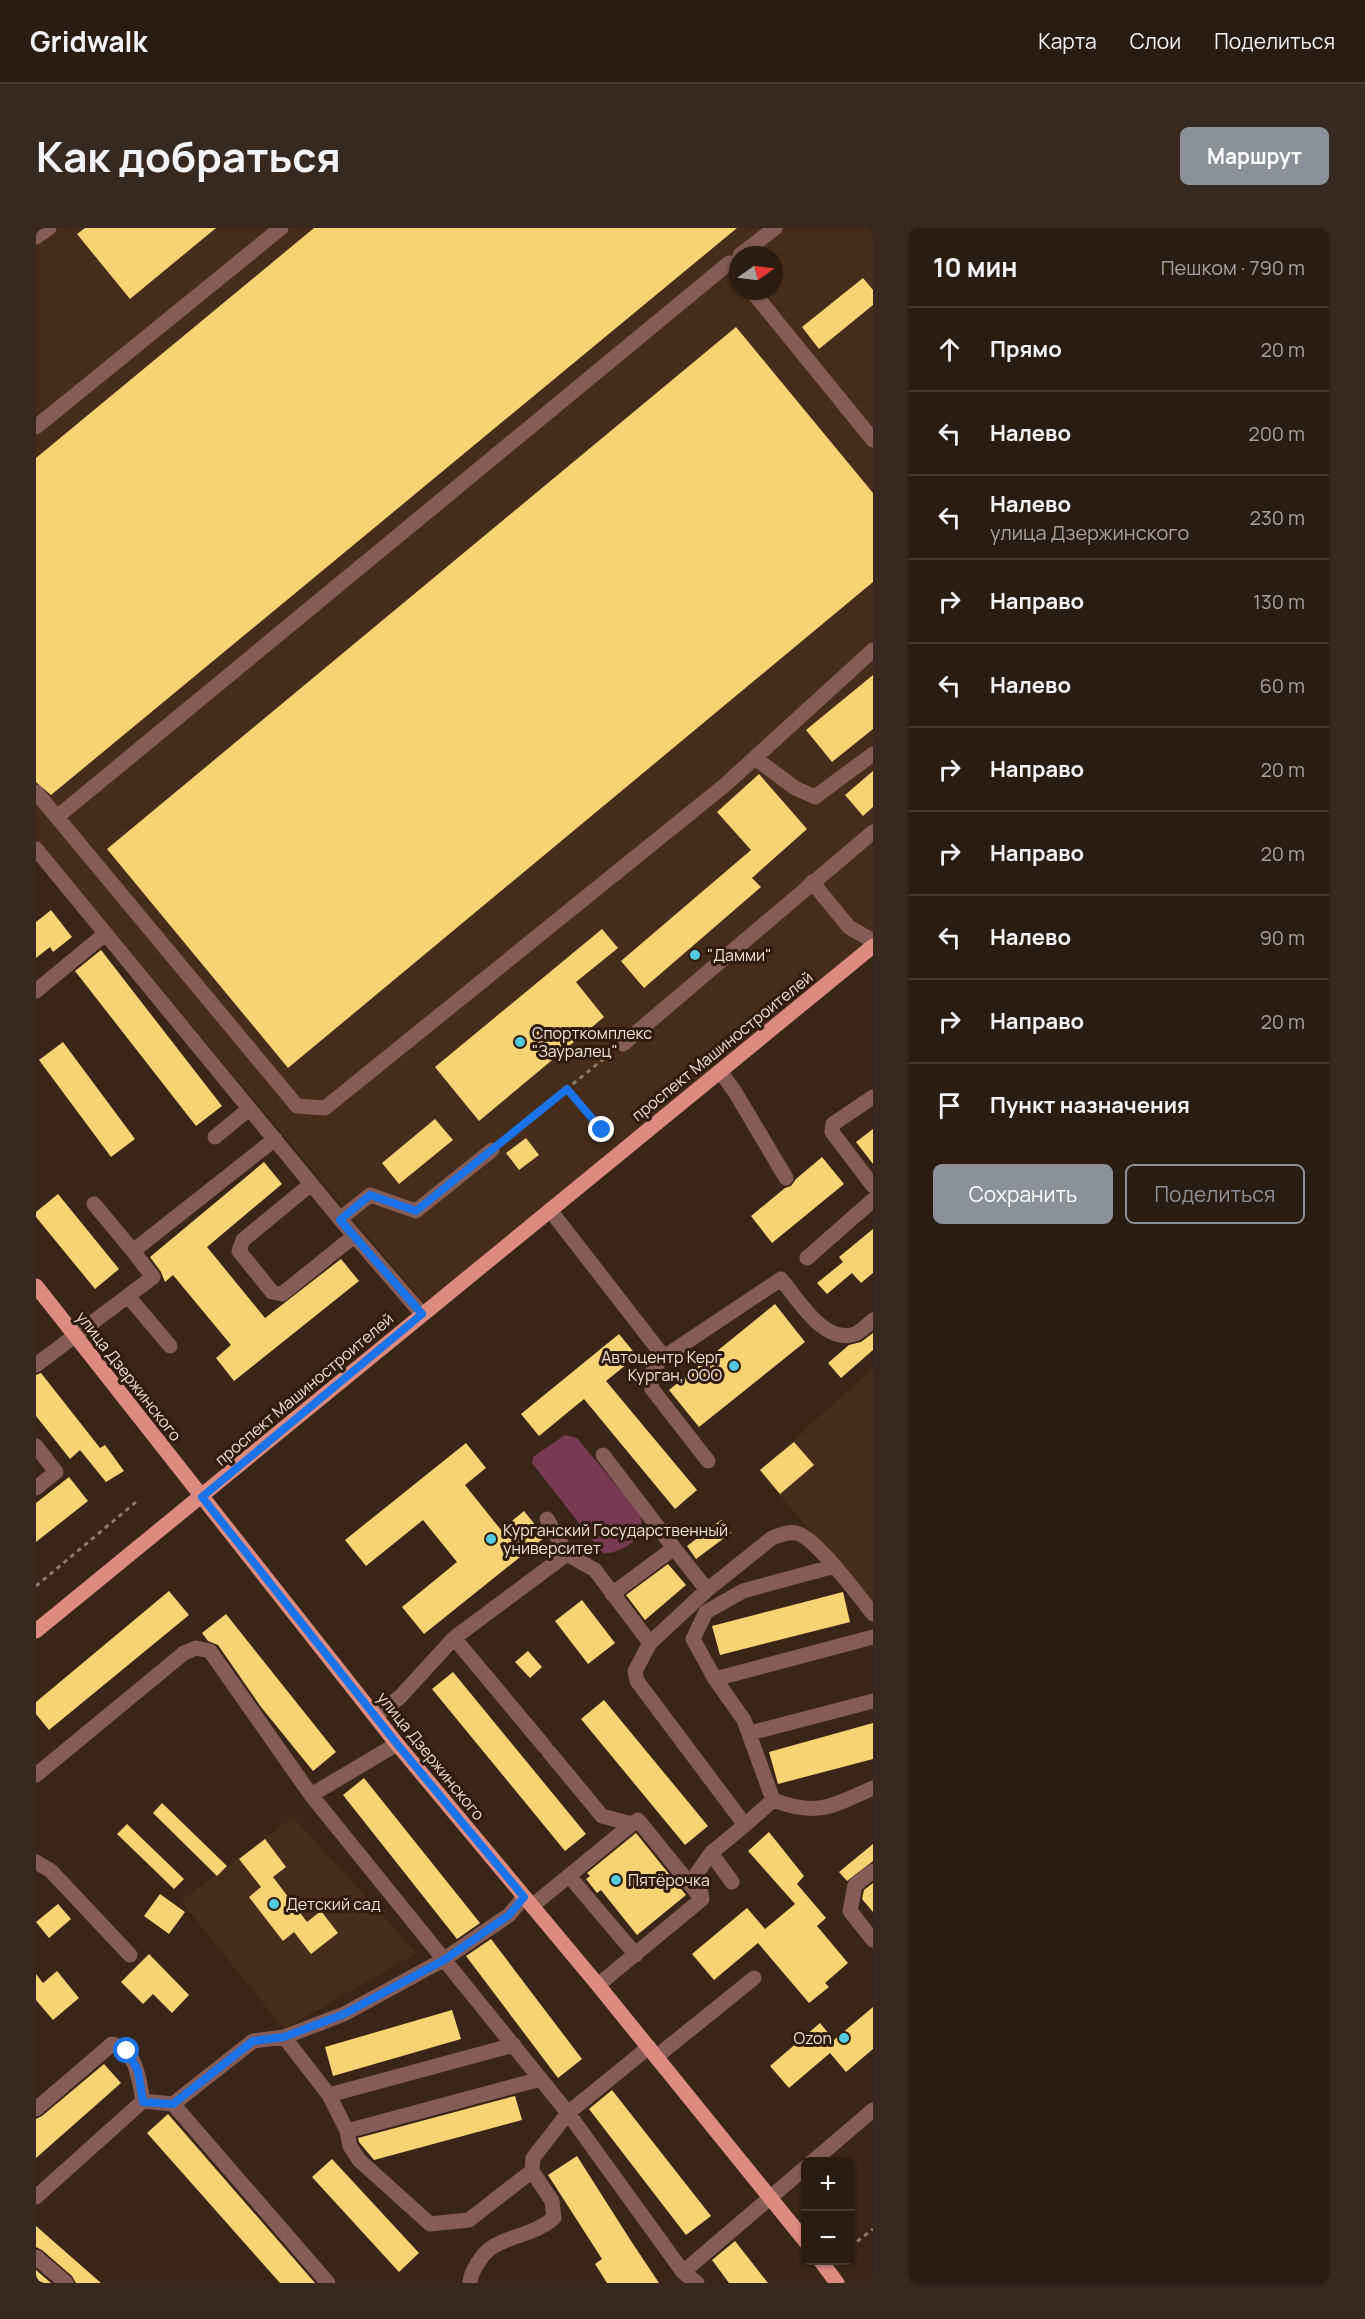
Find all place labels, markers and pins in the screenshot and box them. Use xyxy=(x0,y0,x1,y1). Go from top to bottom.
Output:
place label: "Дамми" xyxy=(707,944,771,966)
marker: "Дамми" xyxy=(688,948,702,962)
place label: Спорткомплекс "Зауралец" xyxy=(532,1022,652,1062)
marker: Спорткомплекс "Зауралец" xyxy=(513,1035,527,1049)
place label: Автоцентр Керг Курган, ООО xyxy=(601,1346,723,1386)
marker: Автоцентр Керг Курган, ООО xyxy=(727,1359,741,1373)
place label: Курганский Государственный университет xyxy=(503,1519,728,1559)
marker: Курганский Государственный университет xyxy=(484,1532,498,1546)
place label: Пятёрочка xyxy=(628,1869,710,1891)
marker: Пятёрочка xyxy=(609,1873,623,1887)
place label: Детский сад xyxy=(286,1893,381,1915)
marker: Детский сад xyxy=(267,1897,281,1911)
place label: Ozon xyxy=(794,2027,832,2049)
marker: Ozon xyxy=(837,2031,851,2045)

